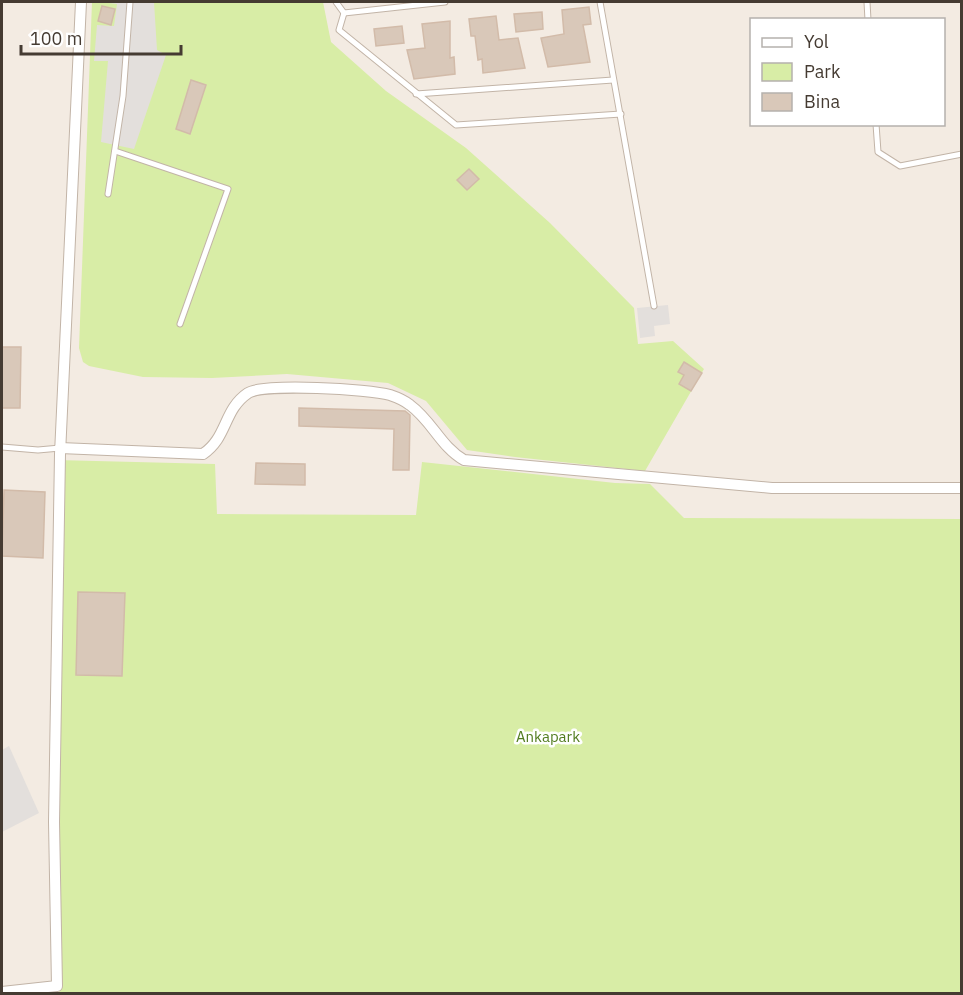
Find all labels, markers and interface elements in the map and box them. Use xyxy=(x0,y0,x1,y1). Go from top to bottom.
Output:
scale bar xyxy=(21,18,182,56)
legend xyxy=(750,18,945,126)
text: 100 m xyxy=(30,27,82,50)
text: Yol xyxy=(804,30,829,53)
text: Park xyxy=(804,60,841,83)
text: Bina xyxy=(804,90,840,113)
park label: Ankapark xyxy=(516,727,580,746)

